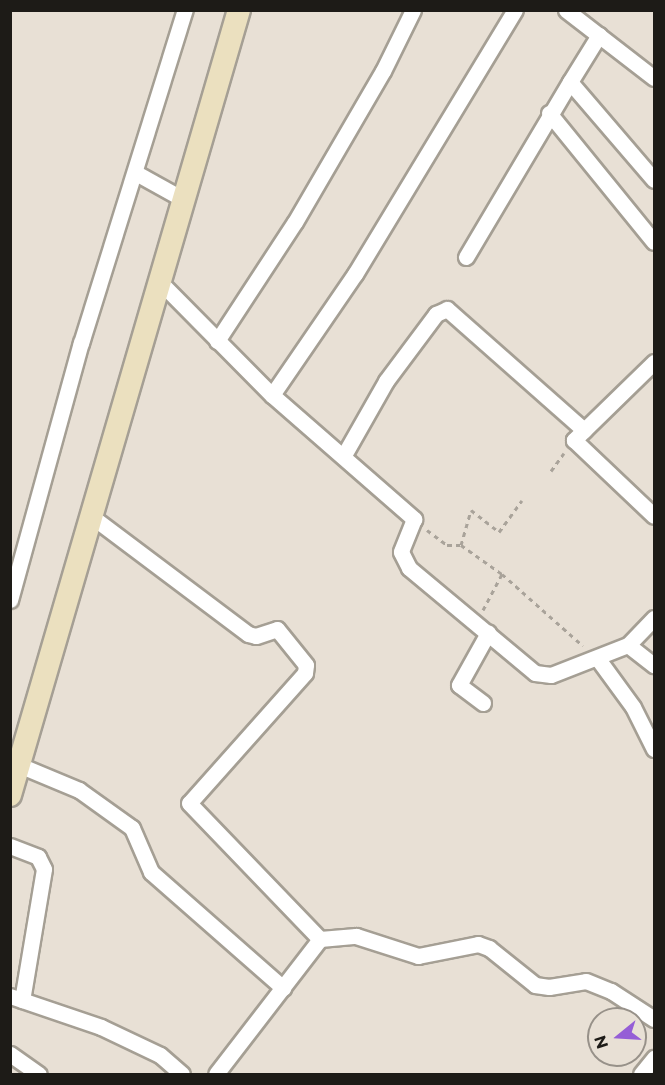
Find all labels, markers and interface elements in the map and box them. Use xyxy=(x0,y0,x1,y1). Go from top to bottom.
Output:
north arrow xyxy=(587,1007,647,1067)
text: N xyxy=(590,1033,612,1051)

